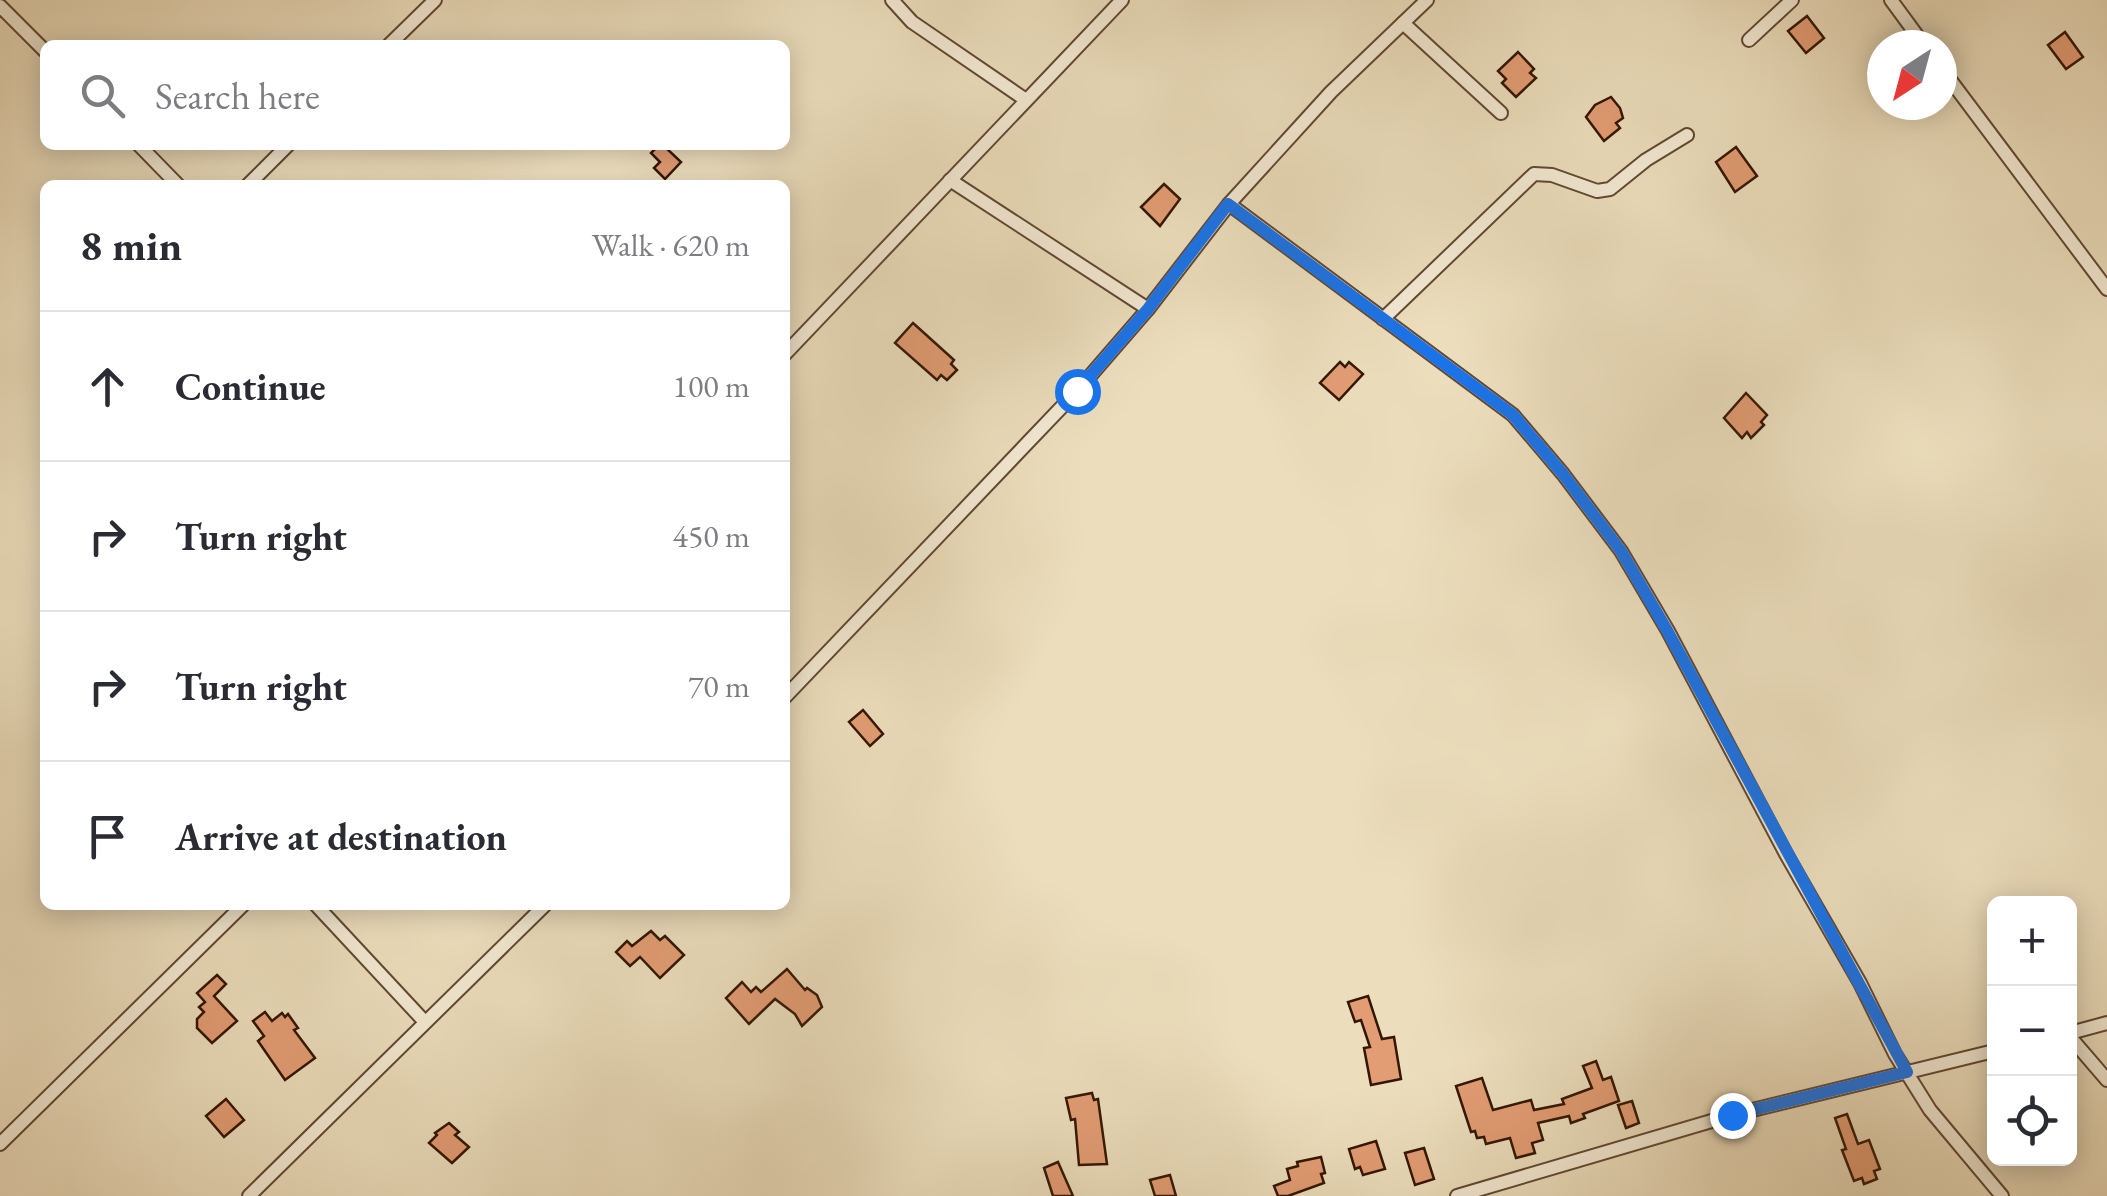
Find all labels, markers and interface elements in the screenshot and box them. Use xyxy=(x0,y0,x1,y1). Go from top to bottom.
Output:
north arrow xyxy=(1867,30,1957,120)
search box xyxy=(40,40,790,150)
icon: search xyxy=(75,68,130,123)
text: Search here xyxy=(155,71,320,120)
text: 8 min xyxy=(80,218,182,273)
text: Walk · 620 m xyxy=(592,224,750,266)
icon: ahead xyxy=(80,359,135,414)
text: Continue xyxy=(175,362,326,411)
text: 100 m xyxy=(673,365,750,407)
route start xyxy=(1055,369,1101,415)
icon: right xyxy=(80,509,135,564)
text: Turn right xyxy=(175,512,347,561)
text: 450 m xyxy=(673,515,750,557)
icon: right xyxy=(80,659,135,714)
text: Turn right xyxy=(175,662,347,711)
text: 70 m xyxy=(688,665,750,707)
icon: arrive xyxy=(80,809,135,864)
text: Arrive at destination xyxy=(175,812,507,861)
map controls xyxy=(1987,896,2077,1166)
button: + xyxy=(1987,896,2077,986)
button: − xyxy=(1987,986,2077,1076)
button: locate xyxy=(1987,1076,2077,1166)
route end xyxy=(1710,1093,1756,1139)

